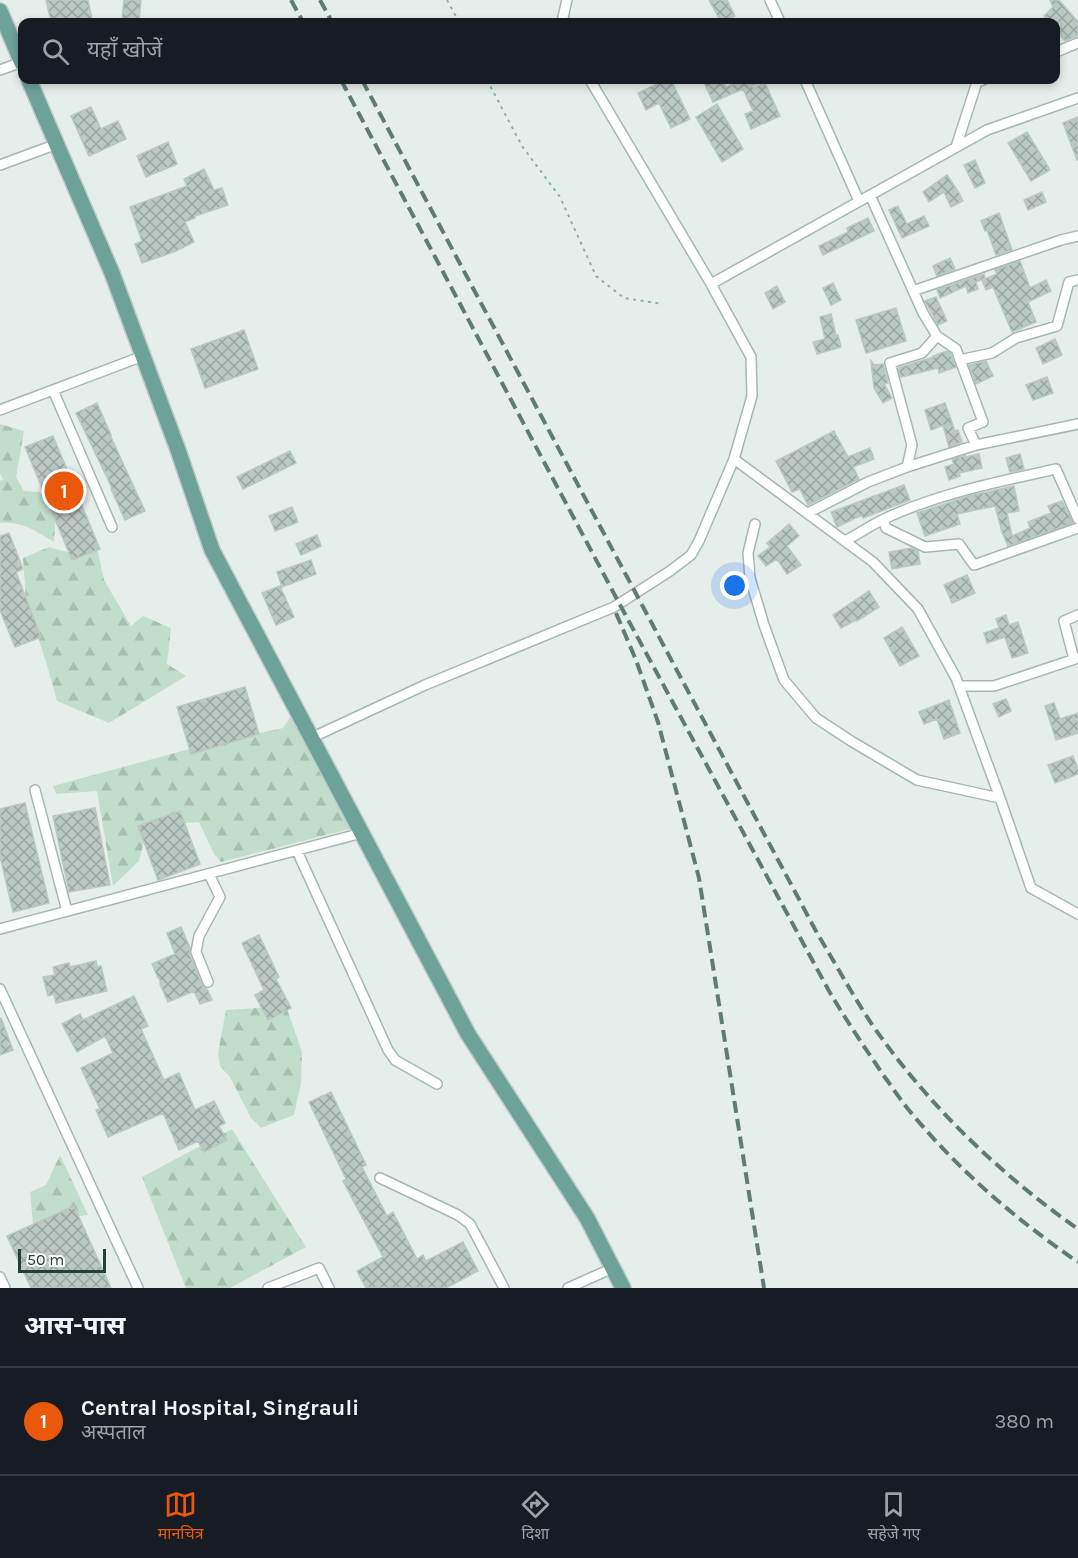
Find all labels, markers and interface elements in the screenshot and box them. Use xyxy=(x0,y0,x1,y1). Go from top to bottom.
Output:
search box xyxy=(18,18,1060,84)
icon: search xyxy=(39,35,72,68)
text: यहाँ खोजें xyxy=(87,37,162,63)
pin: 1 xyxy=(44,468,84,514)
your location xyxy=(720,571,749,600)
scale bar xyxy=(18,1246,106,1274)
text: 50 m xyxy=(27,1250,64,1269)
text: आस-पास xyxy=(24,1310,126,1341)
text: Central Hospital, Singrauli xyxy=(81,1395,359,1421)
text: 1 xyxy=(40,1410,47,1433)
text: 380 m xyxy=(995,1410,1054,1433)
text: अस्पताल xyxy=(81,1421,146,1444)
tab: मानचित्र xyxy=(158,1488,203,1546)
tab: दिशा xyxy=(519,1488,552,1546)
tab: सहेजे गए xyxy=(867,1488,920,1546)

